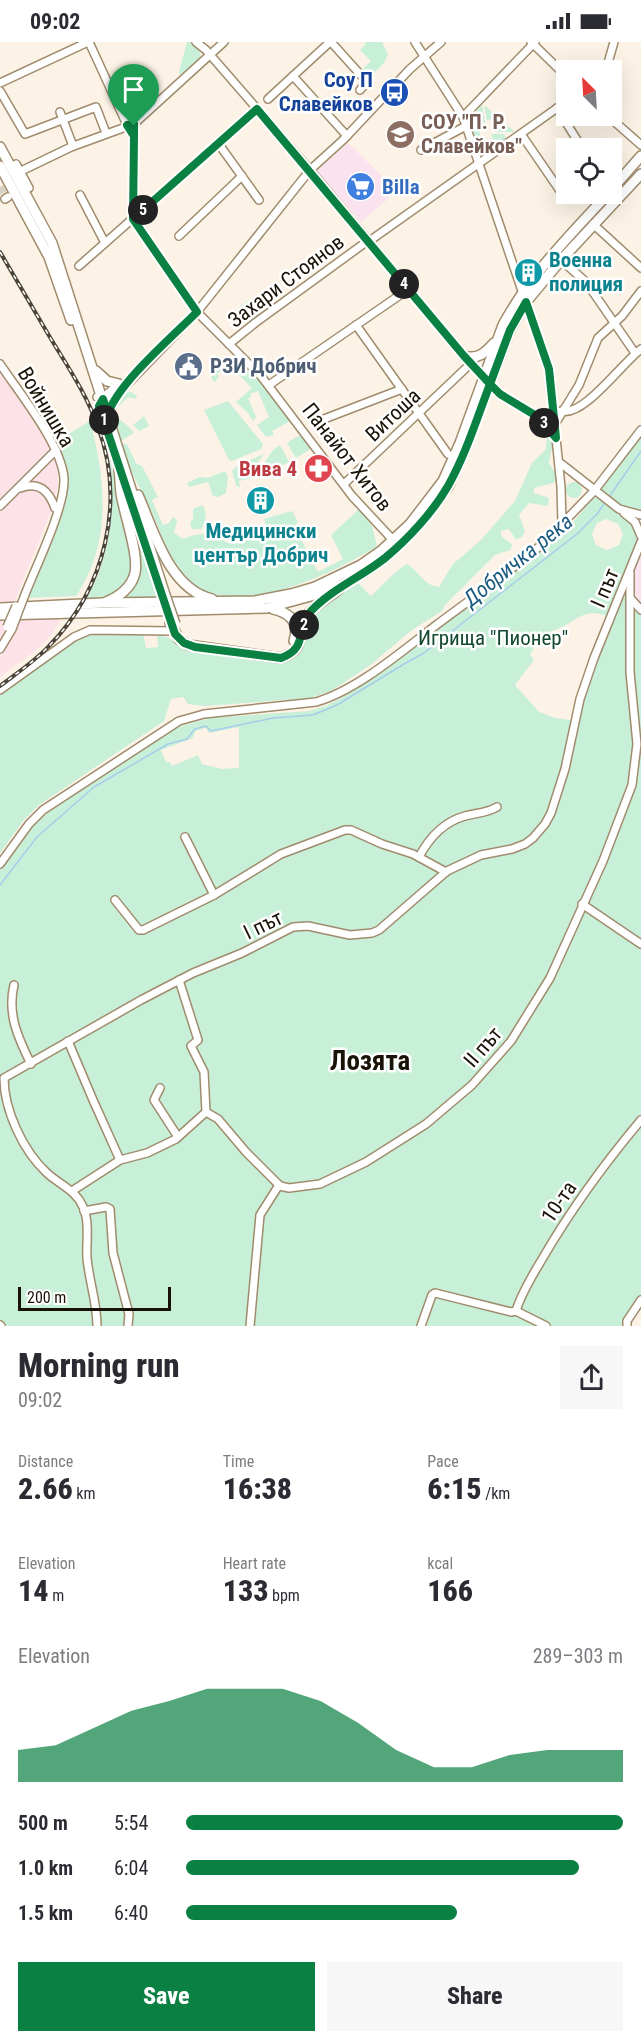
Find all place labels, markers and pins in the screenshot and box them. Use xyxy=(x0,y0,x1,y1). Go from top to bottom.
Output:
pin xyxy=(108,64,159,126)
place label: Соу П Славейков xyxy=(279,68,373,116)
bus stop icon: Соу П Славейков xyxy=(378,76,410,108)
place label: СОУ "П. Р. Славейков" xyxy=(421,110,522,158)
school or university icon: СОУ "П. Р. Славейков" xyxy=(384,118,416,150)
supermarket icon: Billa xyxy=(345,171,377,203)
place label: Billa xyxy=(382,175,420,199)
pin: 5 xyxy=(128,195,158,225)
place label: Военна полиция xyxy=(549,248,623,296)
building icon: Военна полиция xyxy=(512,256,544,288)
pin: 4 xyxy=(389,269,419,299)
public building icon: РЗИ Добрич xyxy=(173,350,205,382)
place label: РЗИ Добрич xyxy=(210,354,317,378)
pin: 1 xyxy=(89,405,119,435)
pin: 3 xyxy=(529,408,559,438)
pharmacy icon: Вива 4 xyxy=(302,453,334,485)
place label: Вива 4 xyxy=(239,457,297,481)
building icon: Медицински център Добрич xyxy=(245,484,277,516)
place label: Медицински център Добрич xyxy=(194,519,328,567)
pin: 2 xyxy=(289,610,319,640)

